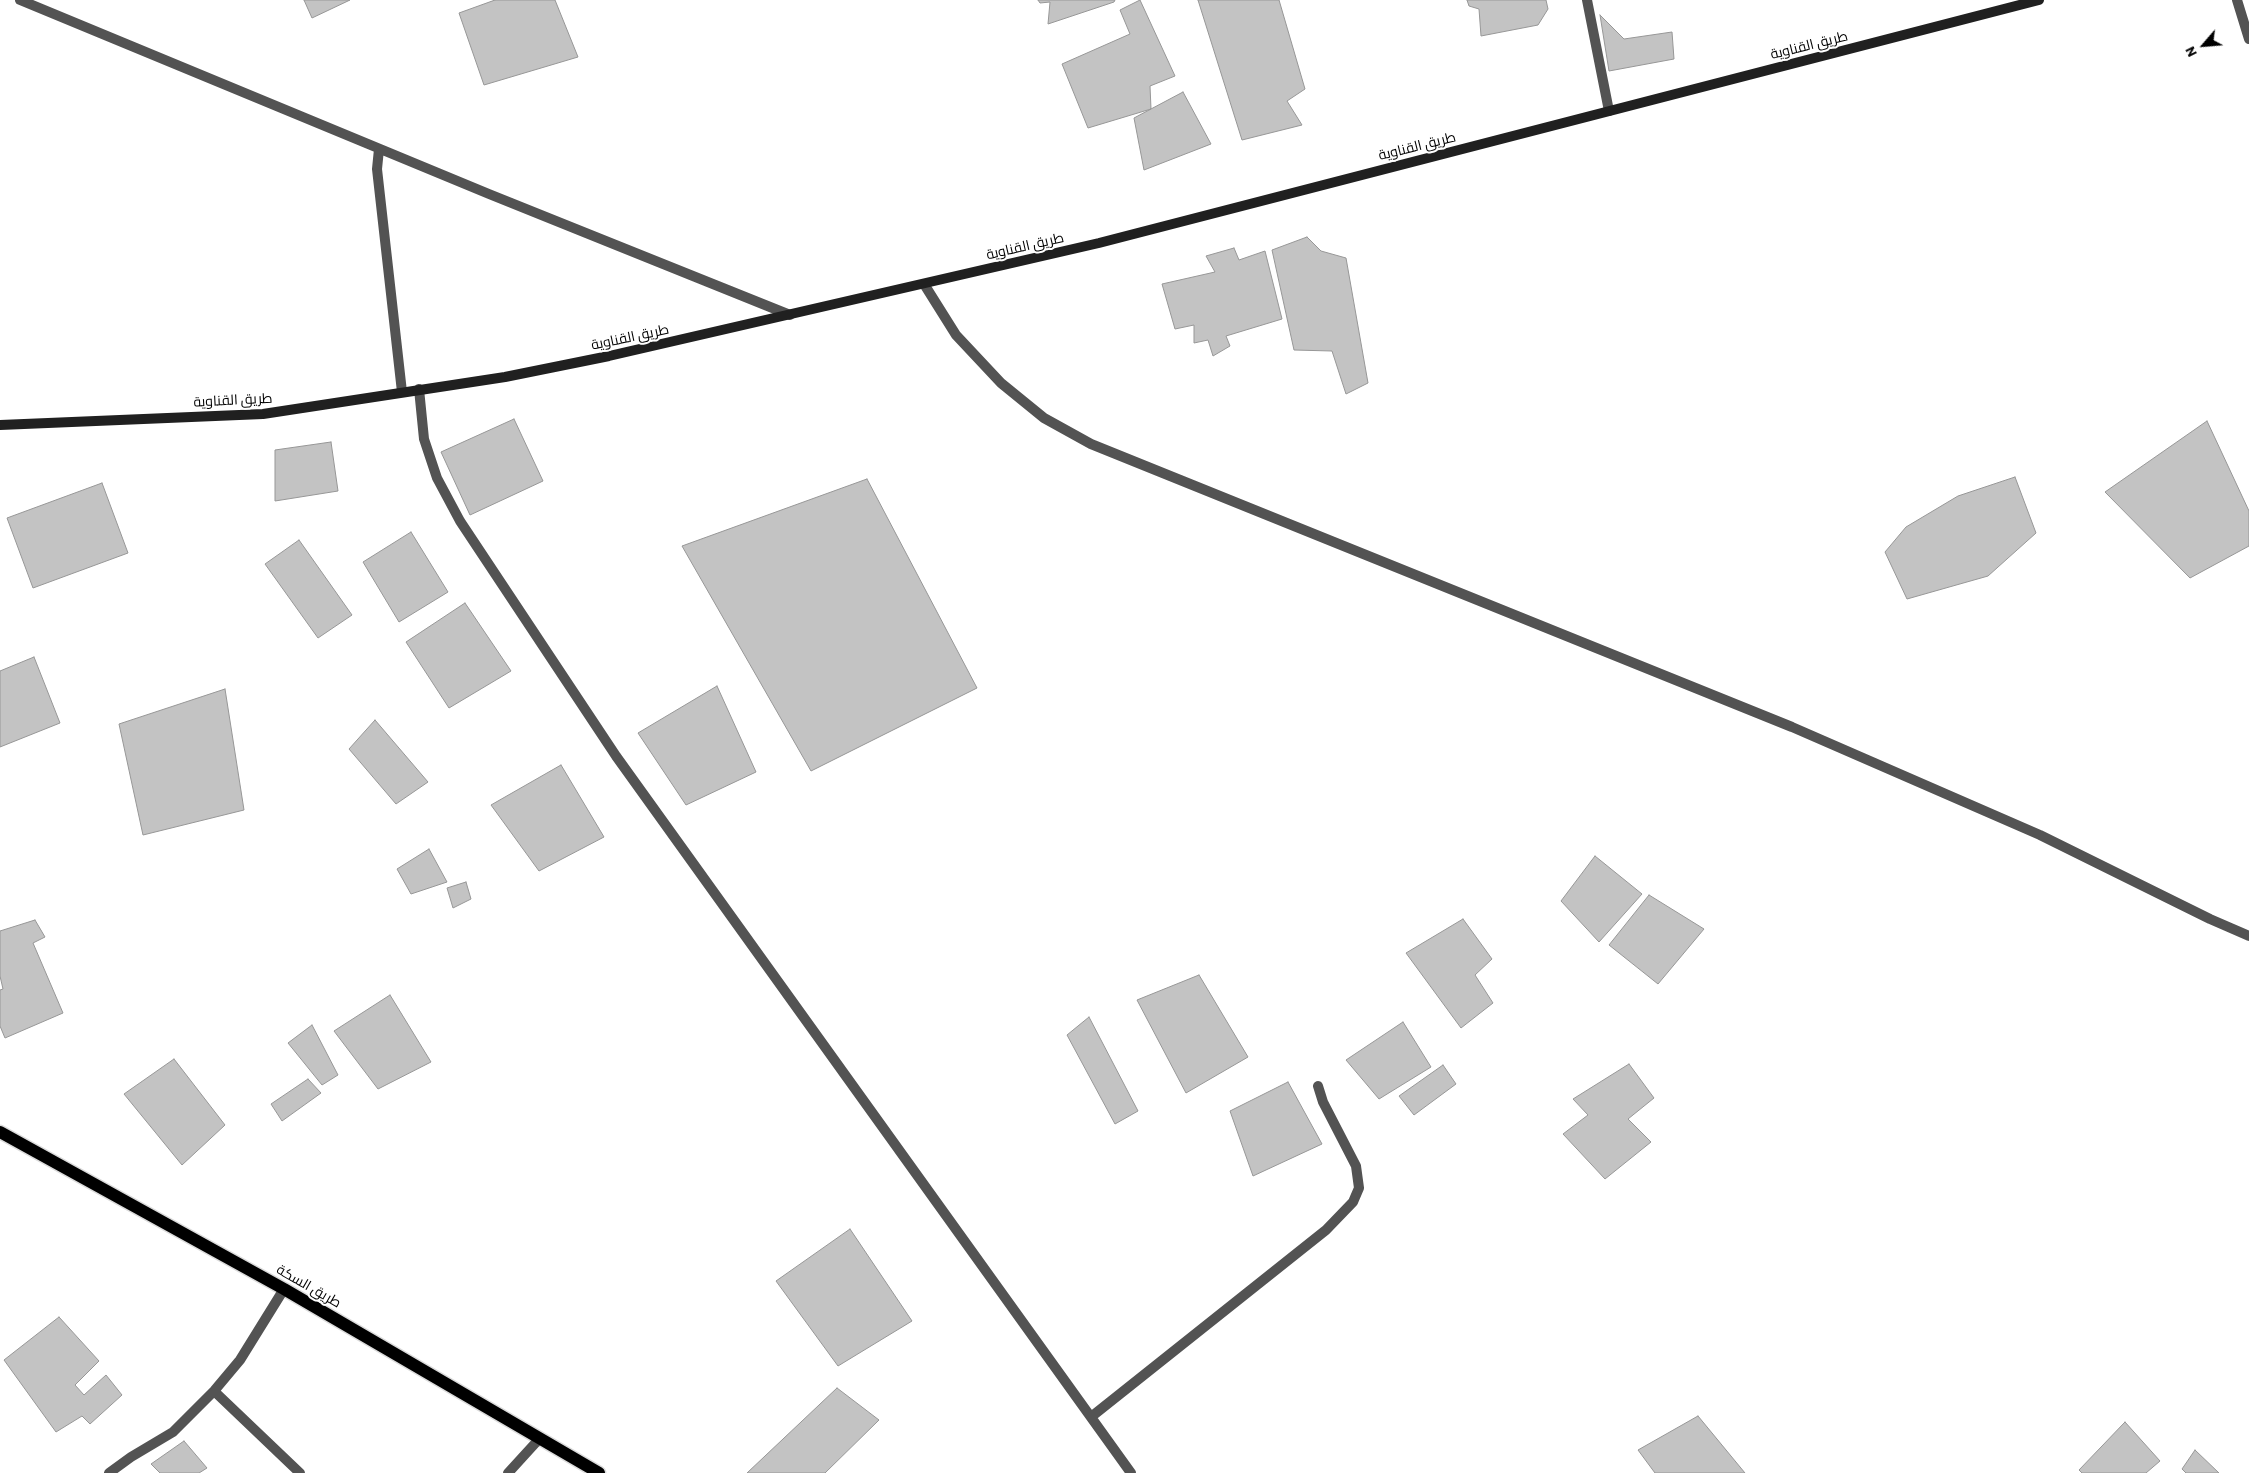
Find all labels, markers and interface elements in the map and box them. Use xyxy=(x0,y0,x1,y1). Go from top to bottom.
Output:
north arrow xyxy=(2179,20,2229,70)
street label: طريق القناوية xyxy=(1769,27,1849,63)
text: N xyxy=(2181,44,2200,60)
street label: طريق القناوية xyxy=(1377,128,1457,164)
street label: طريق القناوية xyxy=(985,229,1065,263)
street label: طريق القناوية xyxy=(590,321,670,353)
street label: طريق القناوية xyxy=(193,390,273,410)
street label: طريق السكة xyxy=(274,1261,344,1311)

